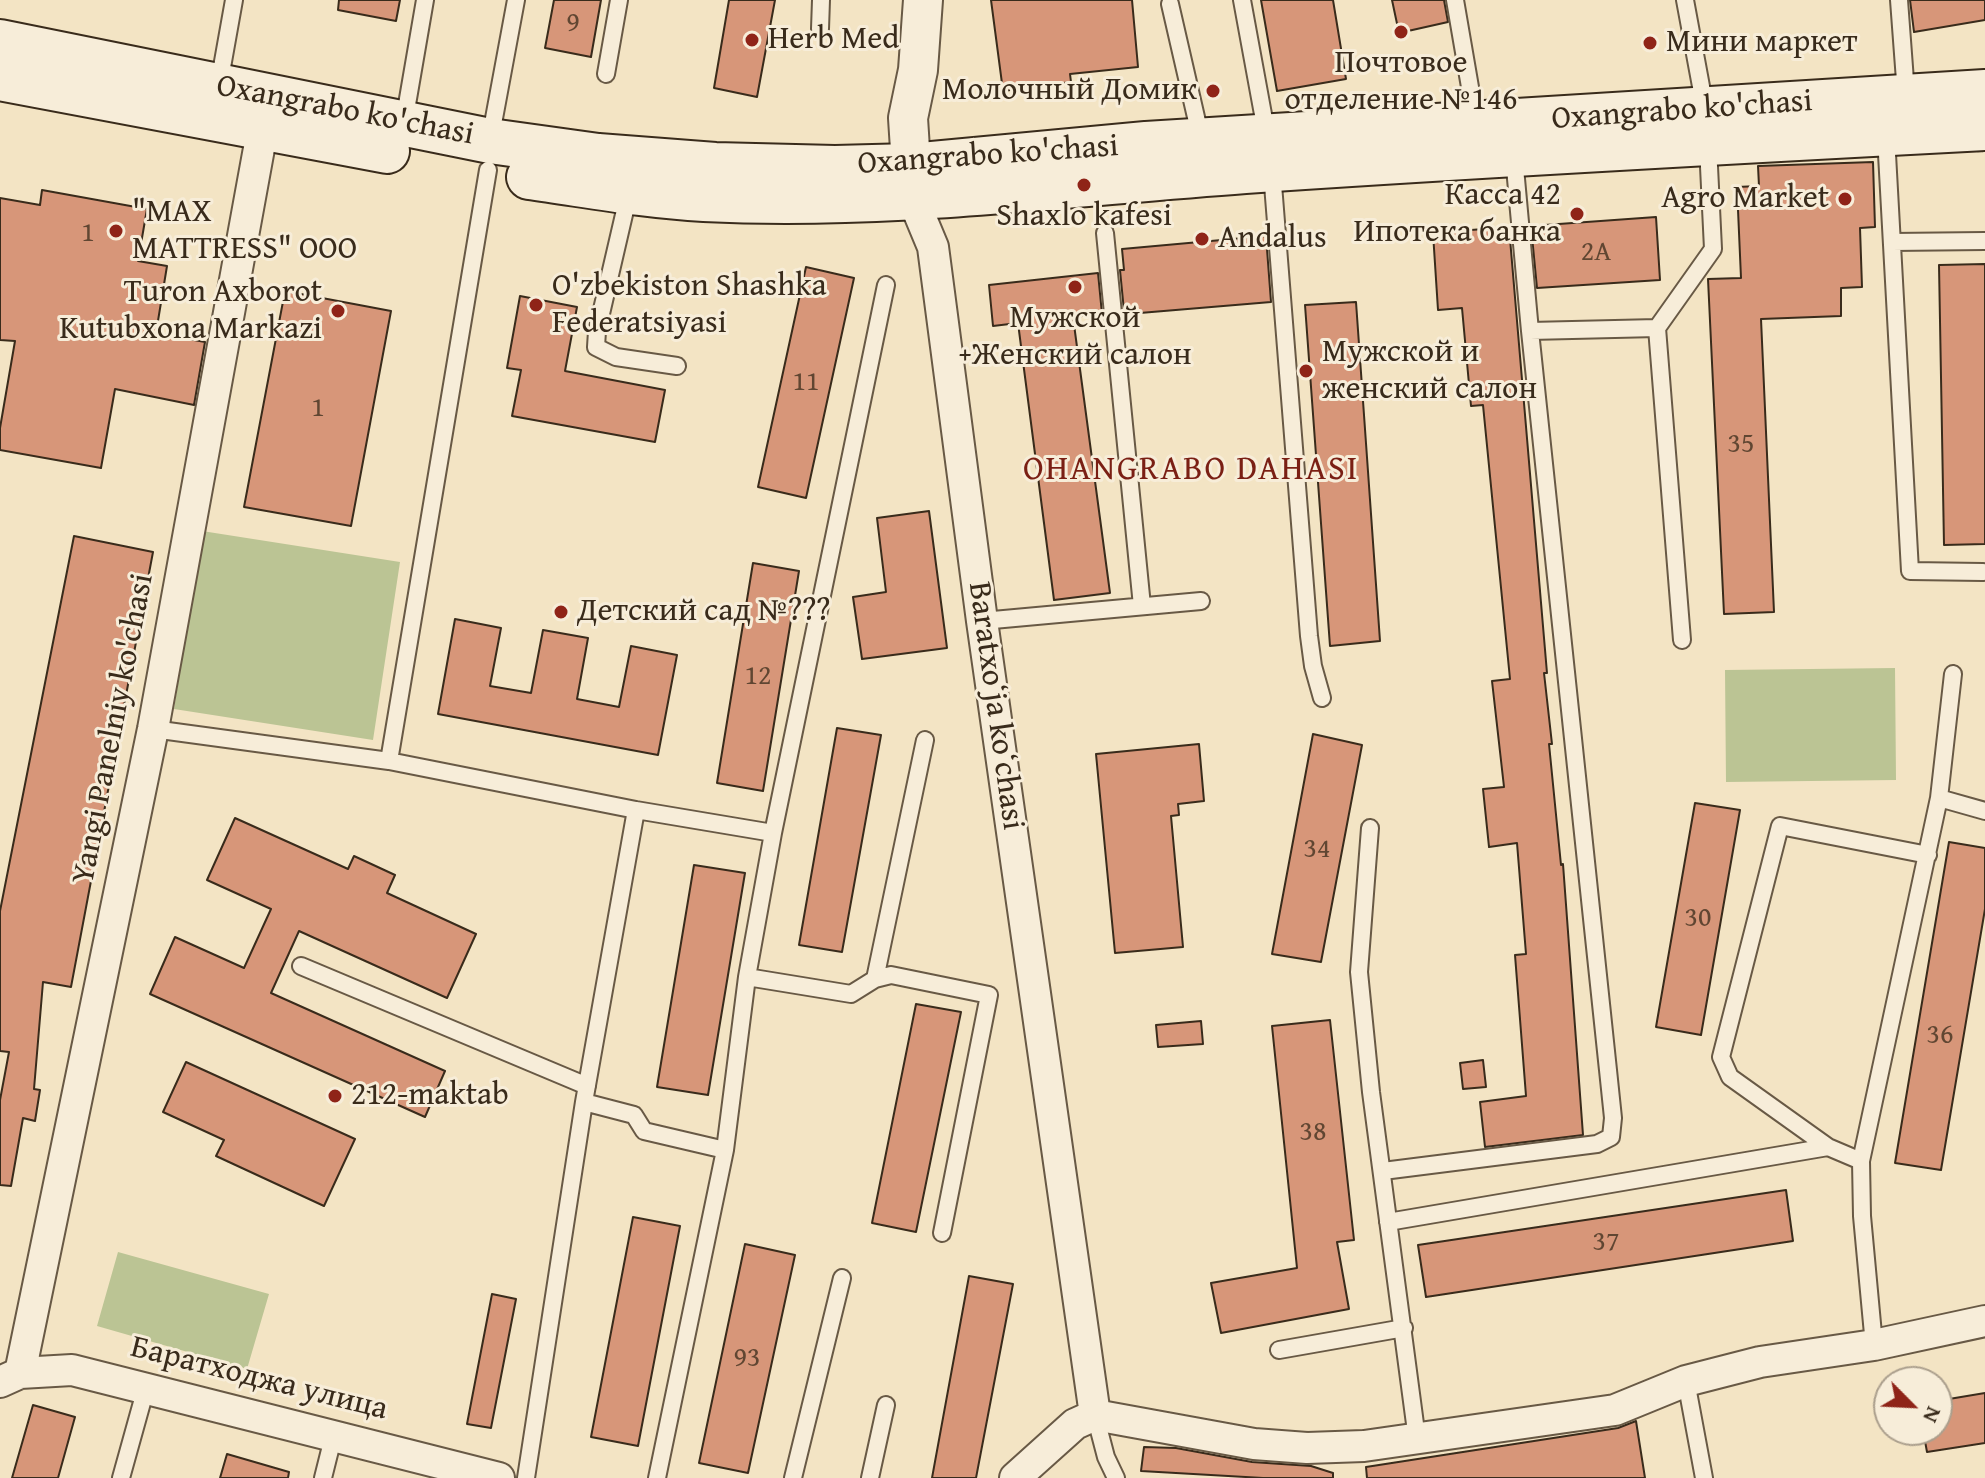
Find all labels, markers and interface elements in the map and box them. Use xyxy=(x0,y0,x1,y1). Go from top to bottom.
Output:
house number: 9 xyxy=(566,7,580,41)
place label: Herb Med xyxy=(768,21,899,59)
marker: Почтовое отделение №146 xyxy=(1392,23,1410,41)
place label: Мини маркет xyxy=(1666,24,1857,62)
marker: Herb Med xyxy=(743,31,761,49)
marker: Мини маркет xyxy=(1641,34,1659,52)
place label: Почтовое отделение №146 xyxy=(1285,45,1517,120)
street label: Oxangrabo ko'chasi xyxy=(213,67,477,155)
place label: Молочный Домик xyxy=(942,72,1197,110)
marker: Молочный Домик xyxy=(1204,82,1222,100)
street label: Oxangrabo ko'chasi xyxy=(1550,83,1814,139)
street label: Oxangrabo ko'chasi xyxy=(856,128,1120,184)
marker: Shaxlo kafesi xyxy=(1075,176,1093,194)
place label: Касса 42 Ипотека банка xyxy=(1353,177,1561,252)
place label: Agro Market xyxy=(1661,180,1829,218)
marker: Agro Market xyxy=(1836,190,1854,208)
place label: "MAX MATTRESS" ООО xyxy=(132,194,357,269)
place label: Shaxlo kafesi xyxy=(996,198,1172,236)
marker: Касса 42 Ипотека банка xyxy=(1568,205,1586,223)
house number: 1 xyxy=(81,217,95,251)
place label: Andalus xyxy=(1218,220,1327,258)
marker: "MAX MATTRESS" ООО xyxy=(107,222,125,240)
marker: Andalus xyxy=(1193,230,1211,248)
house number: 2А xyxy=(1581,236,1611,270)
place label: O'zbekiston Shashka Federatsiyasi xyxy=(552,268,827,343)
place label: Turon Axborot Kutubxona Markazi xyxy=(60,274,322,349)
marker: Мужской +Женский салон xyxy=(1066,278,1084,296)
marker: O'zbekiston Shashka Federatsiyasi xyxy=(527,296,545,314)
place label: Мужской +Женский салон xyxy=(958,300,1192,375)
marker: Turon Axborot Kutubxona Markazi xyxy=(329,302,347,320)
place label: Мужской и женский салон xyxy=(1322,334,1537,409)
marker: Мужской и женский салон xyxy=(1297,362,1315,380)
house number: 11 xyxy=(793,366,819,400)
house number: 1 xyxy=(311,392,325,426)
house number: 35 xyxy=(1728,428,1754,462)
district label: OHANGRABO DAHASI xyxy=(1023,450,1359,490)
street label: Yangi Panelniy ko'chasi xyxy=(65,571,163,887)
street label: Baratxoʻja koʻchasi xyxy=(959,580,1031,832)
place label: Детский сад №??? xyxy=(577,593,830,631)
marker: Детский сад №??? xyxy=(552,603,570,621)
house number: 12 xyxy=(745,660,771,694)
house number: 34 xyxy=(1304,833,1330,867)
house number: 30 xyxy=(1685,902,1711,936)
house number: 36 xyxy=(1927,1019,1953,1053)
place label: 212-maktab xyxy=(351,1077,509,1115)
marker: 212-maktab xyxy=(326,1087,344,1105)
house number: 38 xyxy=(1300,1116,1326,1150)
house number: 37 xyxy=(1593,1226,1619,1260)
street label: Баратходжа улица xyxy=(127,1329,391,1429)
house number: 93 xyxy=(734,1342,760,1376)
north arrow xyxy=(1873,1366,1953,1446)
text: N xyxy=(1915,1402,1951,1428)

